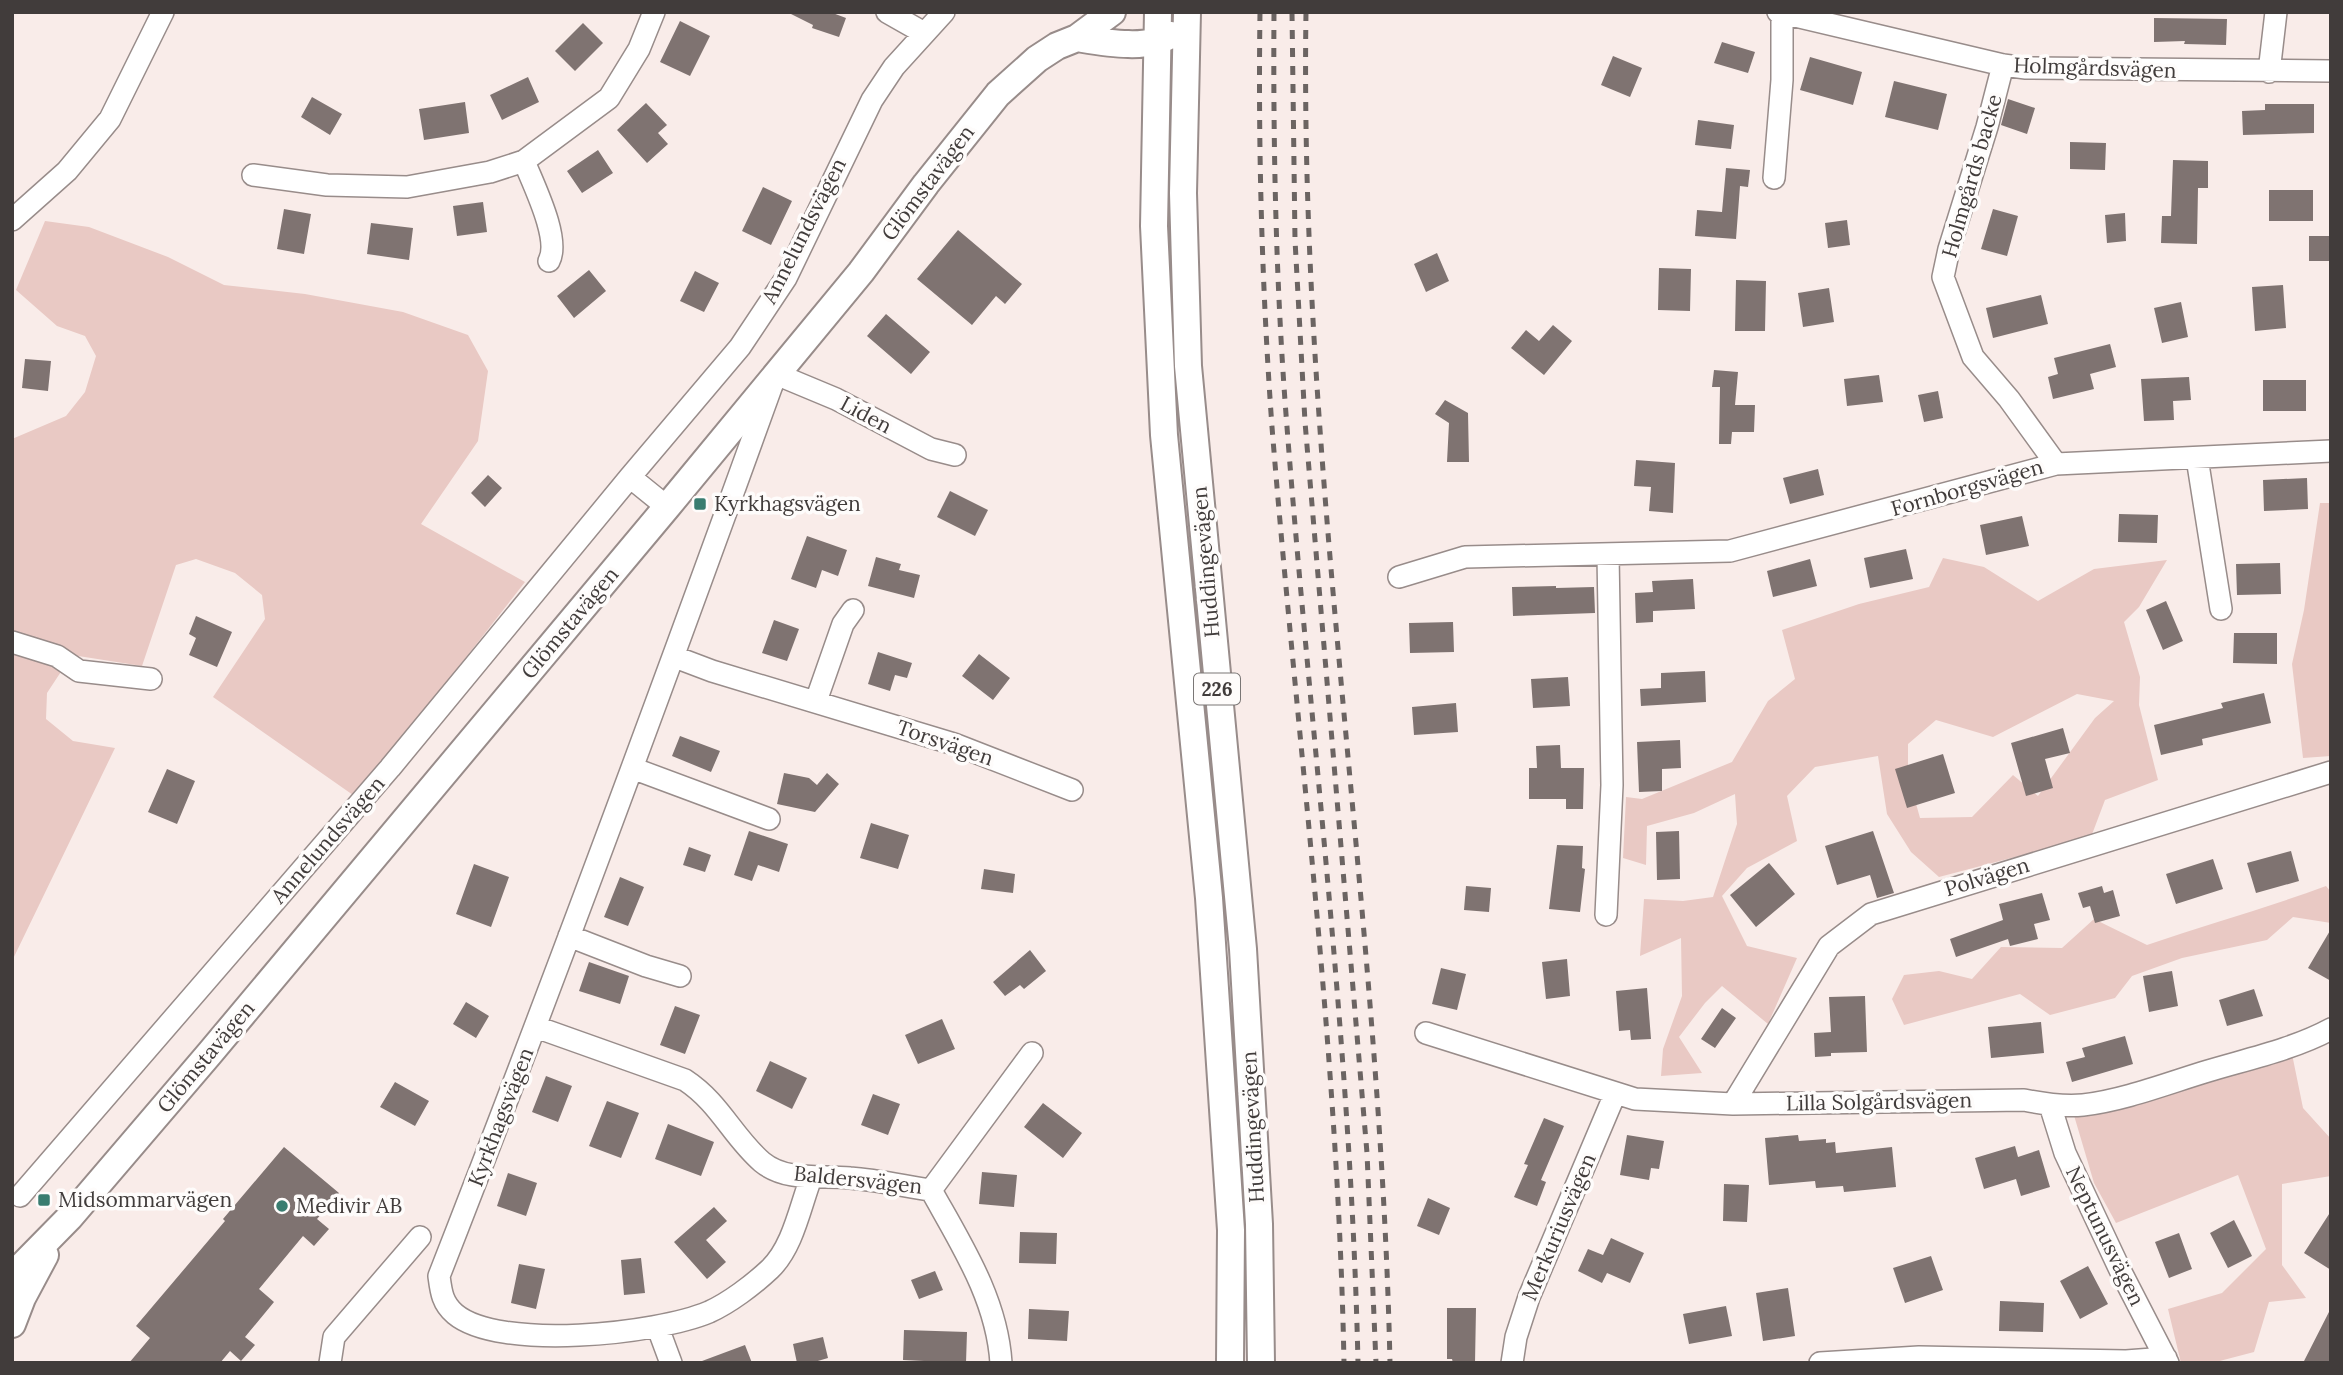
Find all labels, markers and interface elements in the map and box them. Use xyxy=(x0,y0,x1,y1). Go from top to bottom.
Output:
street label: Holmgårdsvägen xyxy=(2013,51,2177,84)
street label: Holmgårds backe xyxy=(1935,91,2008,261)
street label: Glömstavägen xyxy=(875,119,980,246)
street label: Annelundsvägen xyxy=(755,153,852,309)
street label: Liden xyxy=(836,390,897,439)
street label: Fornborgsvägen xyxy=(1888,453,2046,522)
street label: Huddingevägen xyxy=(1185,485,1226,639)
place label: Kyrkhagsvägen xyxy=(714,490,861,517)
marker: Kyrkhagsvägen xyxy=(692,496,708,512)
street label: Glömstavägen xyxy=(515,561,624,684)
road number: 226 xyxy=(1194,674,1240,704)
street label: Torsvägen xyxy=(893,713,997,772)
street label: Annelundsvägen xyxy=(264,770,391,910)
street label: Polvägen xyxy=(1941,851,2033,902)
street label: Glömstavägen xyxy=(151,995,260,1118)
street label: Kyrkhagsvägen xyxy=(462,1043,540,1190)
street label: Huddingevägen xyxy=(1235,1050,1270,1204)
street label: Lilla Solgårdsvägen xyxy=(1786,1086,1973,1117)
street label: Merkuriusvägen xyxy=(1515,1149,1602,1305)
street label: Baldersvägen xyxy=(792,1159,924,1200)
street label: Neptunusvägen xyxy=(2060,1161,2151,1310)
place label: Midsommarvägen xyxy=(58,1186,232,1213)
marker: Midsommarvägen xyxy=(36,1192,52,1208)
place label: Medivir AB xyxy=(296,1192,402,1219)
marker: Medivir AB xyxy=(274,1198,290,1214)

